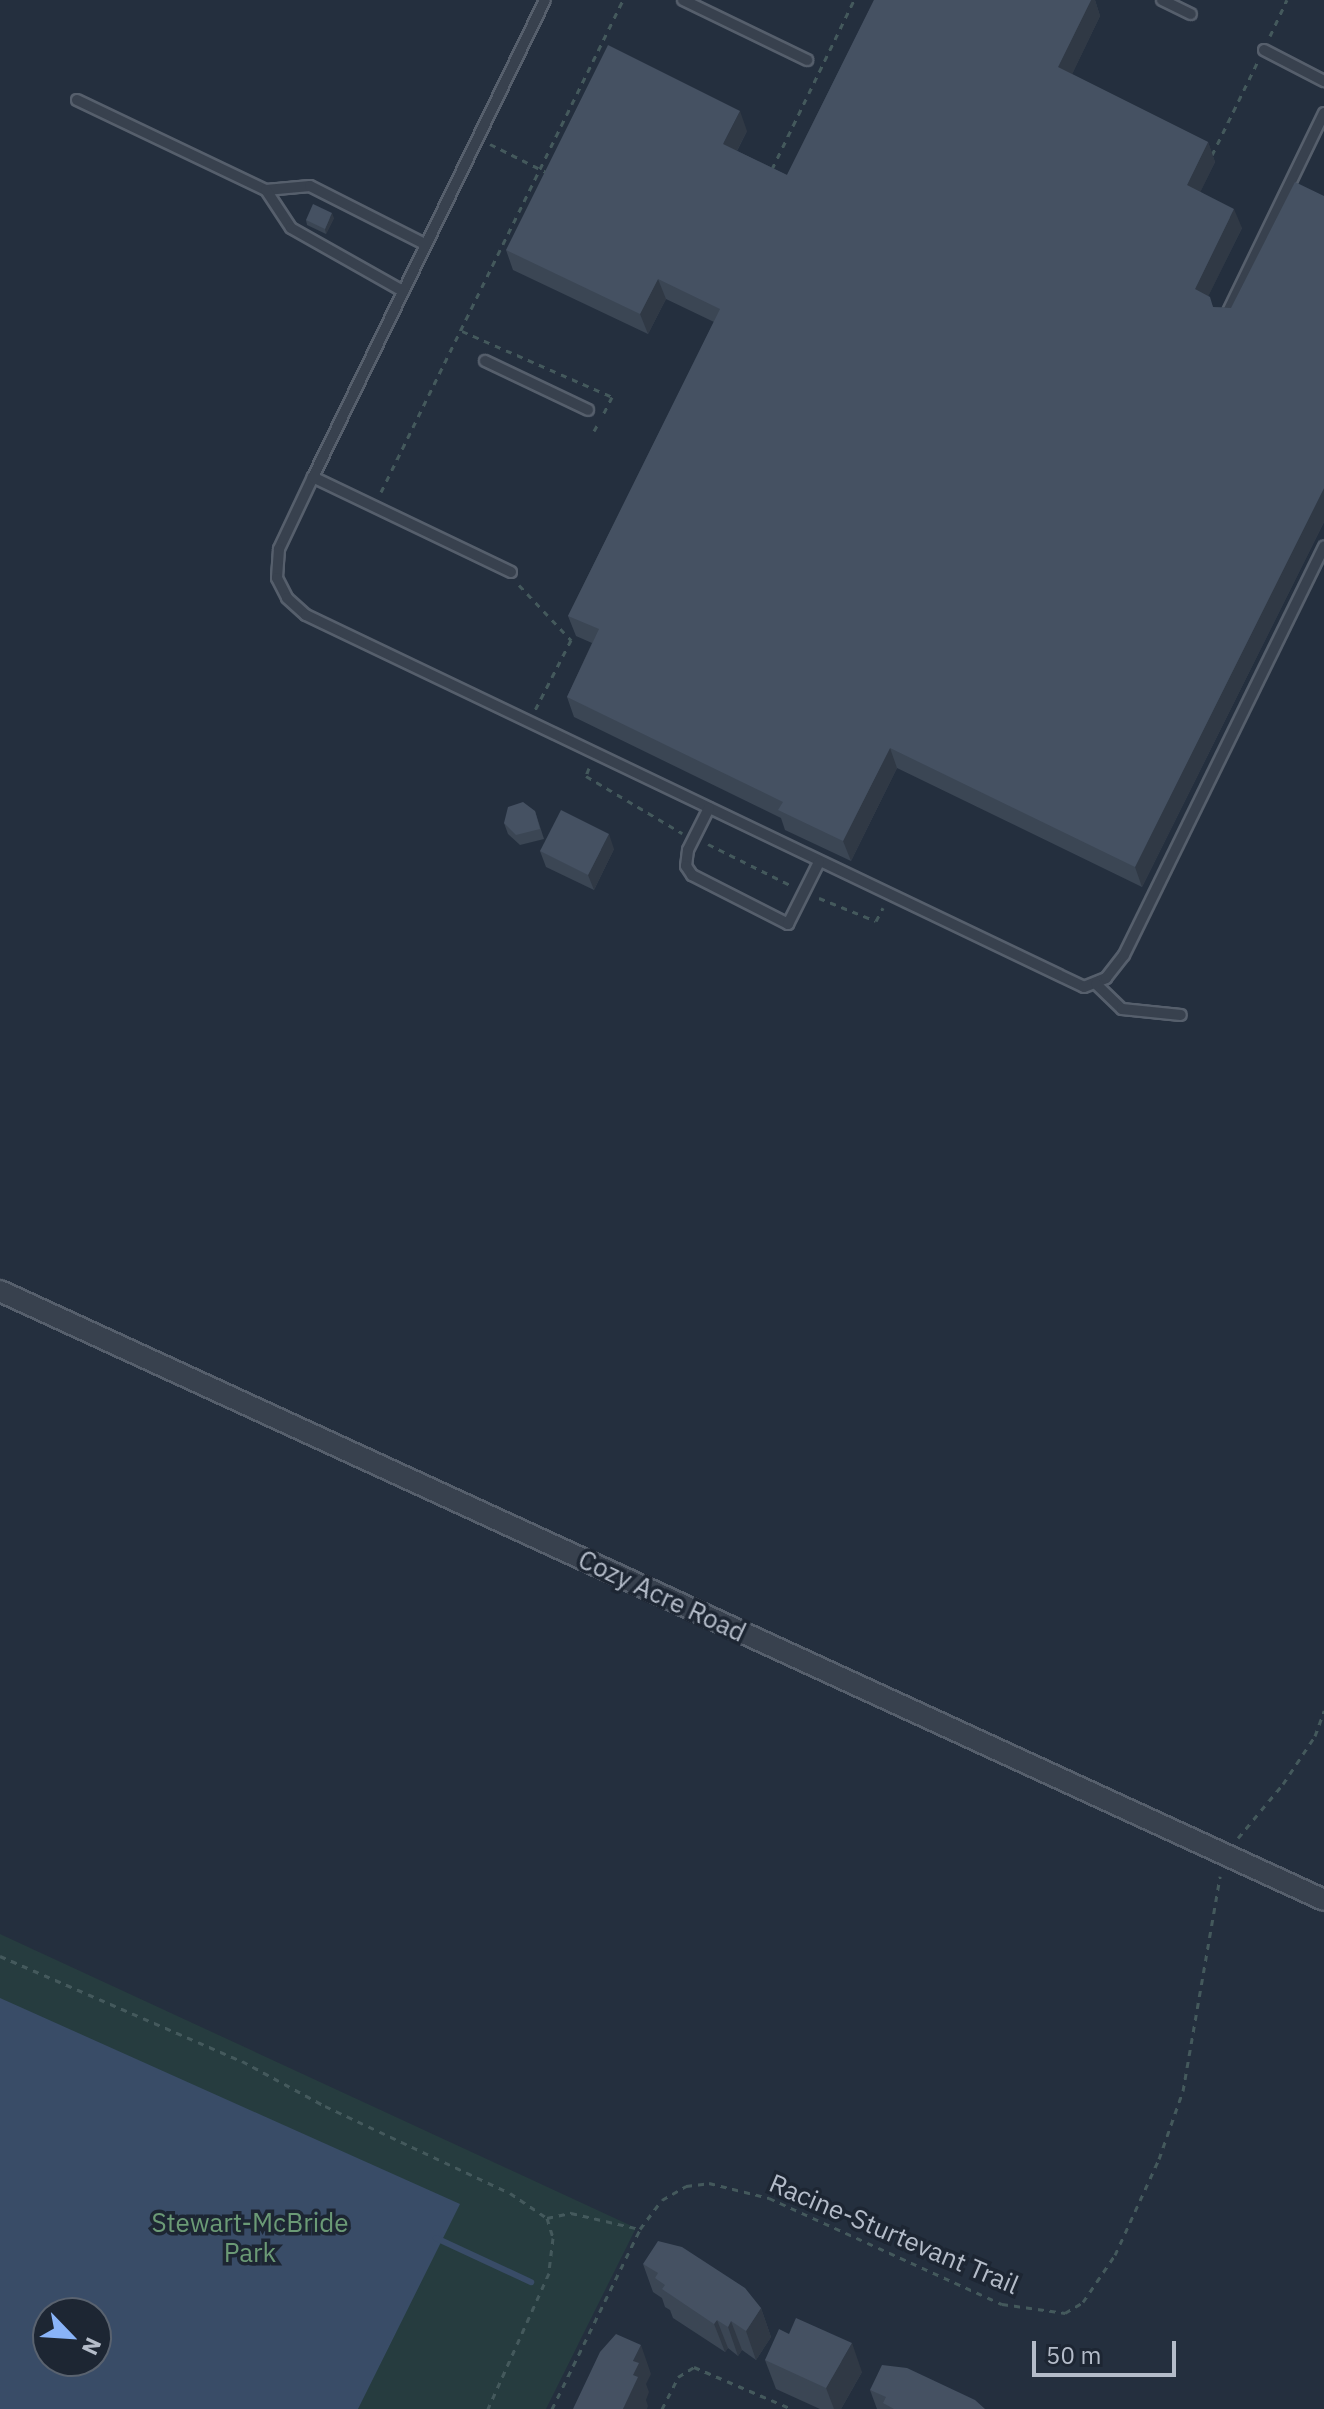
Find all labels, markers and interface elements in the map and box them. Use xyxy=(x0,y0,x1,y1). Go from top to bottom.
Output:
street label: Cozy Acre Road xyxy=(573,1544,751,1648)
street label: Racine-Sturtevant Trail xyxy=(765,2167,1023,2301)
park label: Stewart-McBride Park xyxy=(151,2207,349,2268)
north arrow xyxy=(32,2297,112,2377)
scale bar xyxy=(1036,2325,1180,2375)
text: N xyxy=(76,2333,109,2360)
text: 50 m xyxy=(1046,2339,1101,2371)

